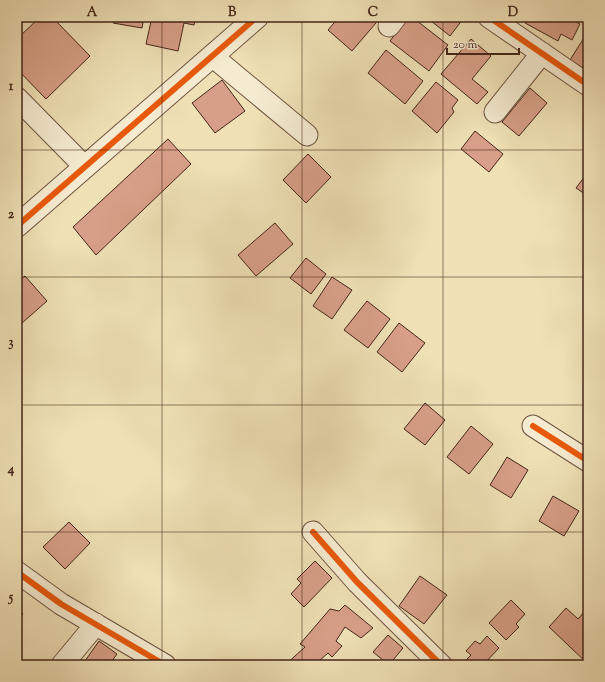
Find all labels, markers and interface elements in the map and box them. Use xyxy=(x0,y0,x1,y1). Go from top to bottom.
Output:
text: A xyxy=(87,4,98,22)
text: B xyxy=(228,4,237,22)
text: C xyxy=(368,4,378,22)
text: D xyxy=(508,4,518,22)
scale bar xyxy=(447,30,519,56)
text: 20 m xyxy=(453,36,478,54)
text: 1 xyxy=(9,78,14,96)
text: 2 xyxy=(8,206,15,224)
text: 3 xyxy=(8,334,14,352)
text: 4 xyxy=(7,461,15,479)
text: 5 xyxy=(8,589,14,607)

